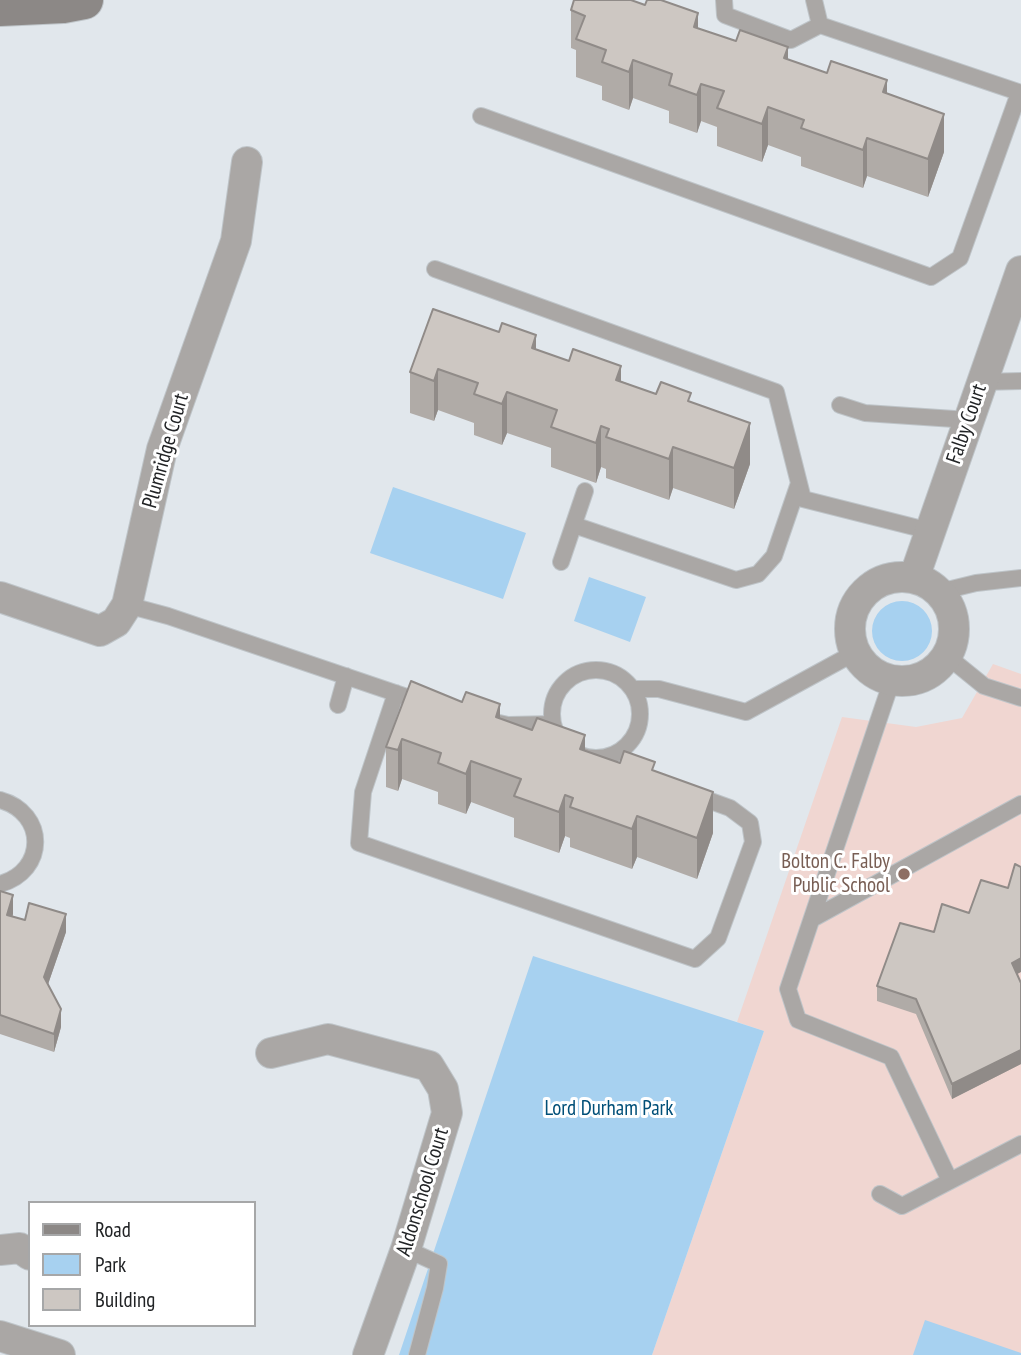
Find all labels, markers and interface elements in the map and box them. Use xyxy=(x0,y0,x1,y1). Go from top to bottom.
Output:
street label: Falby Court xyxy=(942,381,992,467)
street label: Plumridge Court xyxy=(138,391,194,511)
place label: Bolton C. Falby Public School xyxy=(781,849,890,899)
marker: Bolton C. Falby Public School xyxy=(896,866,912,882)
park label: Lord Durham Park xyxy=(544,1096,674,1122)
street label: Aldonschool Court xyxy=(392,1125,454,1259)
legend xyxy=(28,1201,256,1327)
text: Road xyxy=(95,1216,131,1243)
text: Park xyxy=(95,1251,126,1278)
text: Building xyxy=(95,1286,155,1313)

